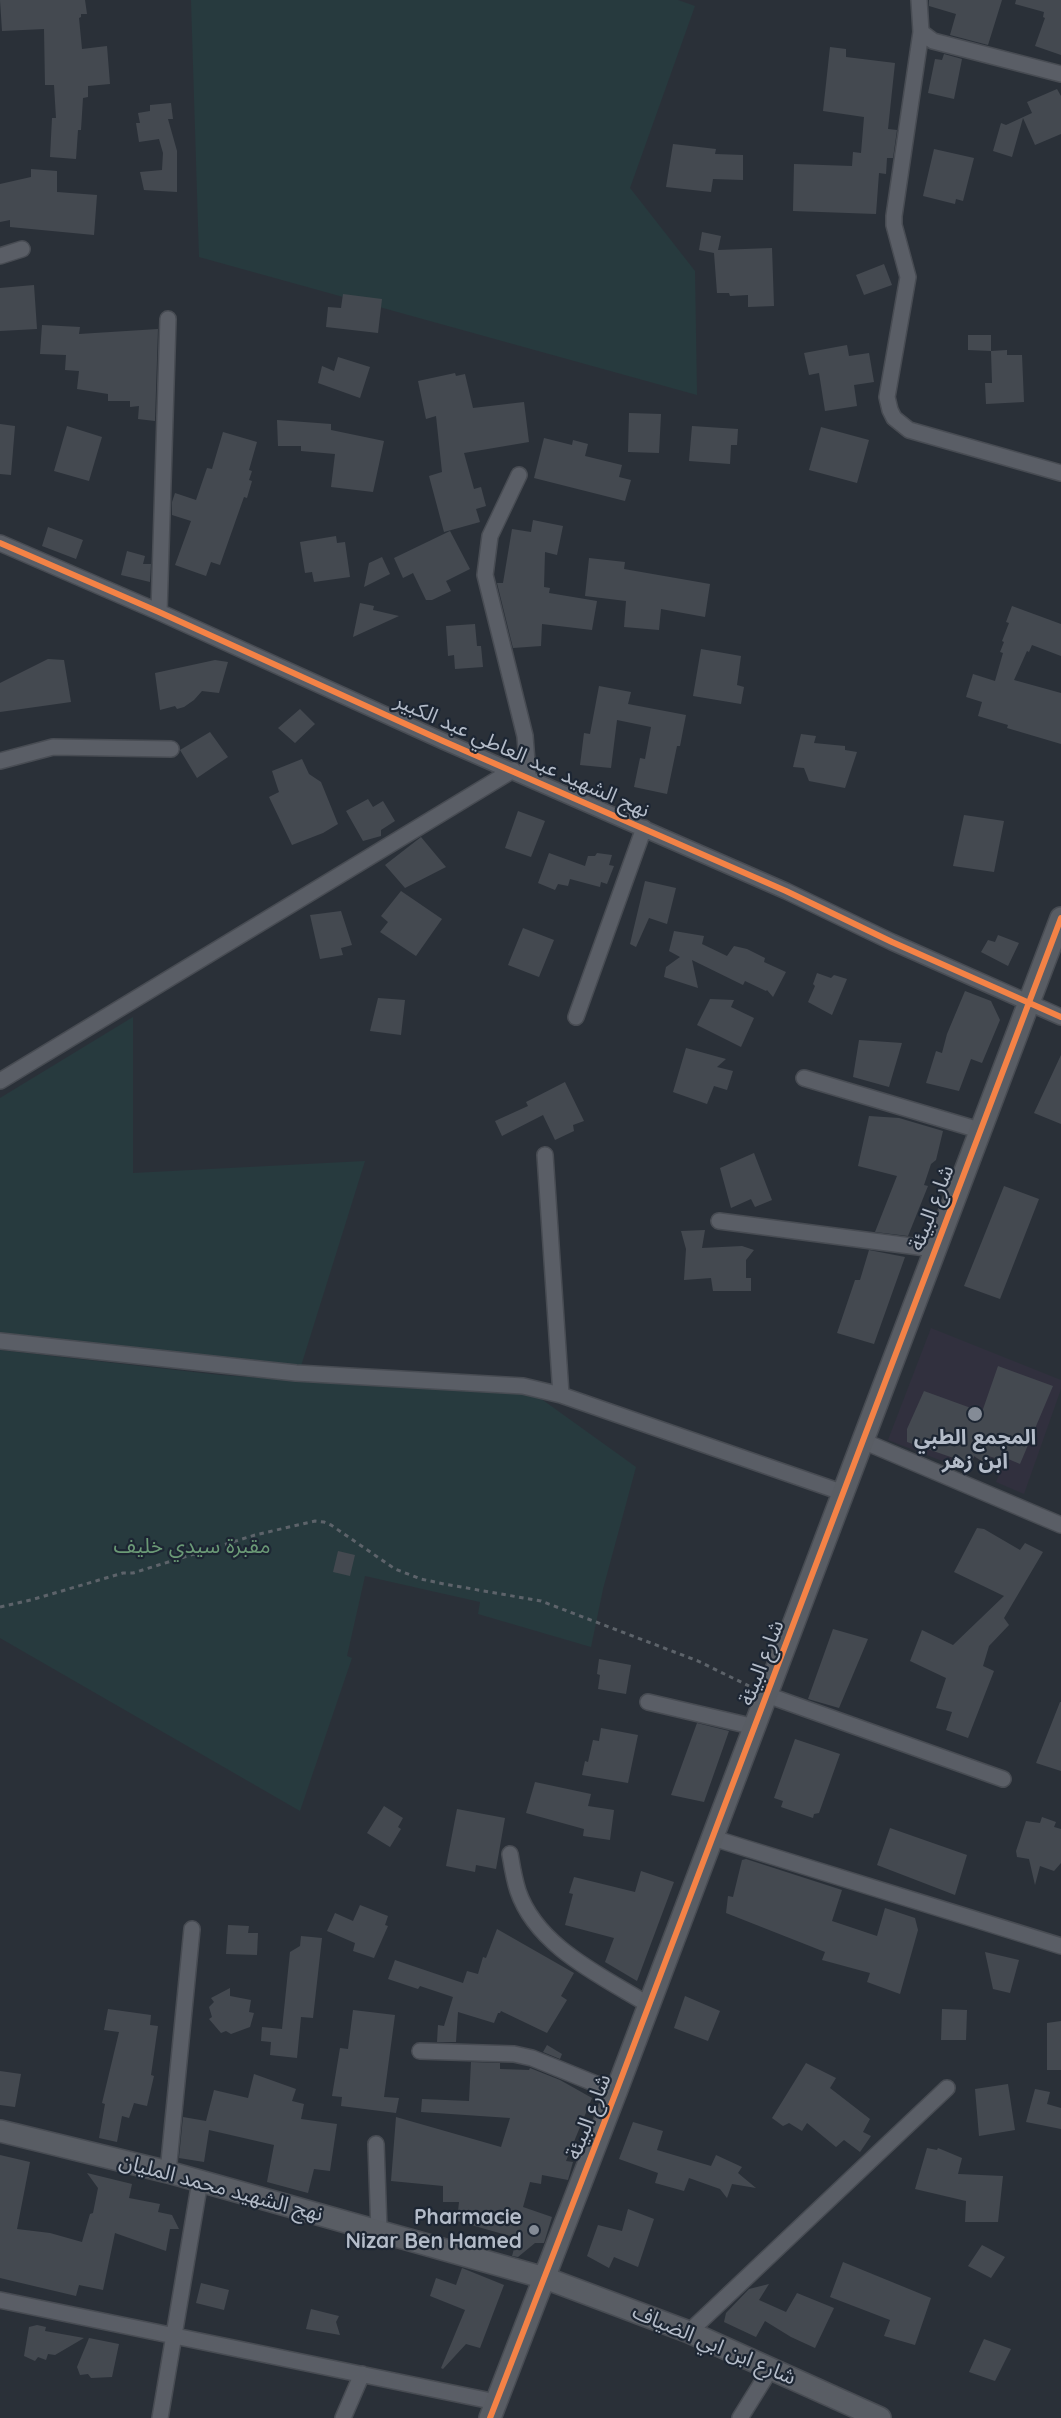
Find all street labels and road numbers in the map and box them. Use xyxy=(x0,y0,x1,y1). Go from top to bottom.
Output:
street label: نهج الشهيد عبد العاطي عبد الكبير xyxy=(391,688,653,824)
street label: شارع البيئة xyxy=(904,1162,960,1254)
street label: شارع البيئة xyxy=(734,1617,790,1709)
street label: شارع البيئة xyxy=(561,2071,617,2163)
street label: نهج الشهيد محمد المليان xyxy=(116,2149,326,2227)
street label: شارع ابن ابي الضياف xyxy=(628,2299,800,2391)

